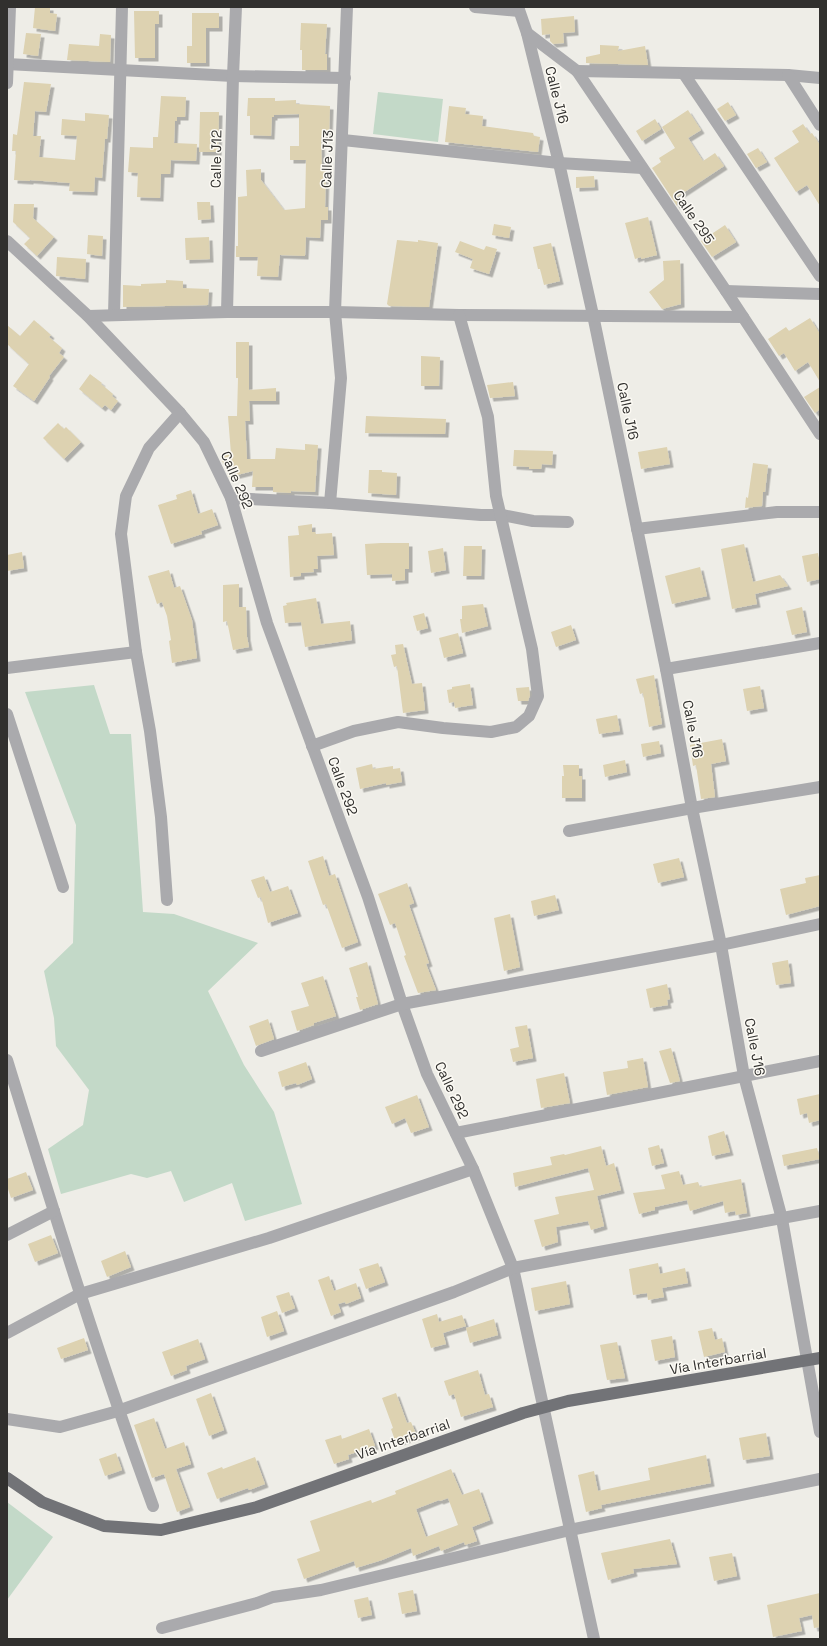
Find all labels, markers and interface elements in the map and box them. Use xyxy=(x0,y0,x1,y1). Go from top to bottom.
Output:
street label: Calle J16 xyxy=(541,64,573,126)
street label: Calle J13 xyxy=(317,129,337,189)
street label: Calle J12 xyxy=(206,130,226,188)
street label: Calle 295 xyxy=(669,187,719,247)
street label: Calle J16 xyxy=(613,381,643,441)
street label: Calle 292 xyxy=(217,448,257,512)
street label: Calle J16 xyxy=(679,699,707,759)
street label: Calle 292 xyxy=(324,754,362,818)
street label: Calle J16 xyxy=(741,1017,769,1077)
street label: Calle 292 xyxy=(431,1058,473,1122)
street label: Vía Interbarrial xyxy=(668,1344,768,1378)
street label: Vía Interbarrial xyxy=(354,1415,452,1463)

